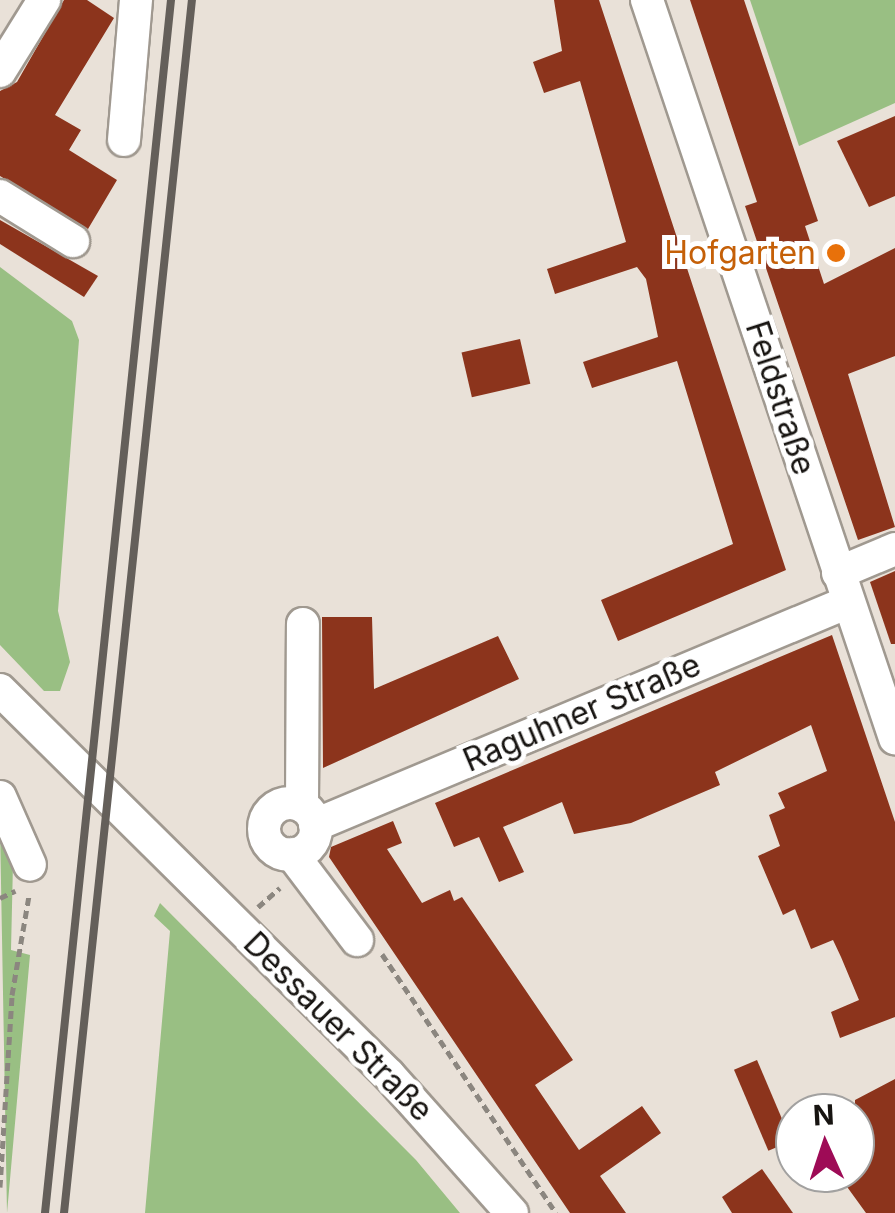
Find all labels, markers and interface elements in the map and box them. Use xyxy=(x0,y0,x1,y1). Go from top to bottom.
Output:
place label: Hofgarten xyxy=(664,234,816,272)
marker: Hofgarten xyxy=(825,242,847,264)
street label: Feldstraße xyxy=(737,316,823,480)
street label: Raguhner Straße xyxy=(458,646,706,780)
street label: Dessauer Straße xyxy=(235,924,441,1130)
north arrow xyxy=(775,1093,875,1193)
text: N xyxy=(812,1098,835,1133)

